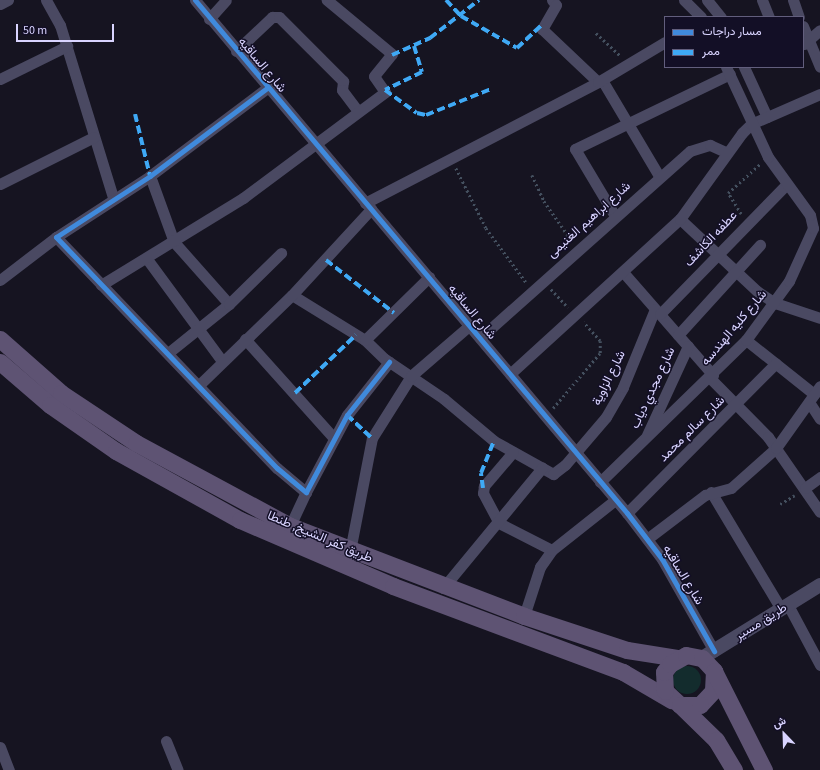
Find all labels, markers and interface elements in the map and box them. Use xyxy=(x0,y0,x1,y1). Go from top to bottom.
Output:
scale bar xyxy=(18,16,116,42)
legend xyxy=(664,16,804,68)
text: 50 m xyxy=(23,22,47,39)
text: مسار دراجات xyxy=(702,23,762,40)
street label: شارع الساقيه xyxy=(234,34,290,96)
text: ممر xyxy=(702,43,720,60)
street label: شارع ابراهيم الغنيمى xyxy=(544,179,634,261)
street label: عطفه الكاشف xyxy=(681,208,741,270)
street label: شارع الساقيه xyxy=(444,281,500,343)
street label: شارع كليه الهندسه xyxy=(698,287,770,369)
street label: شارع مجدي دياب xyxy=(627,345,679,431)
street label: شارع الزاوية xyxy=(589,348,629,408)
street label: شارع سالم محمد xyxy=(656,393,728,465)
street label: طريق كفر الشيخ, طنطا xyxy=(265,508,375,566)
street label: شارع الساقيه xyxy=(659,542,707,608)
street label: طريق مسير xyxy=(732,600,790,644)
text: ش xyxy=(770,713,788,732)
north arrow xyxy=(764,714,804,754)

